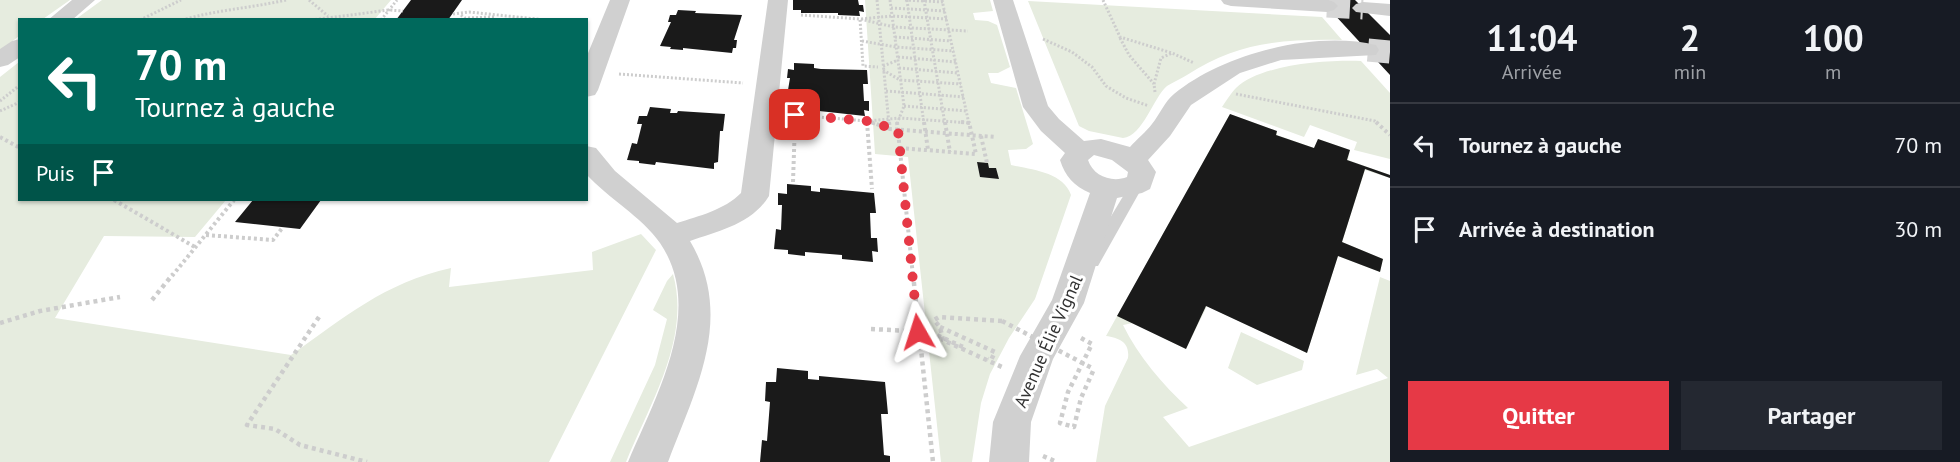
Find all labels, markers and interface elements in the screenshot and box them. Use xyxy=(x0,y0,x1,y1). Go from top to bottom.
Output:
text: 11:04 xyxy=(1486,14,1578,61)
text: 2 xyxy=(1680,14,1700,61)
text: 100 xyxy=(1803,14,1864,61)
text: 70 m xyxy=(135,37,227,92)
icon: left xyxy=(36,42,114,120)
text: Arrivée xyxy=(1502,59,1562,85)
text: min xyxy=(1674,59,1706,85)
text: m xyxy=(1825,59,1841,85)
pin xyxy=(769,89,820,140)
text: Tournez à gauche xyxy=(135,90,335,124)
icon: arrive xyxy=(778,98,811,131)
icon: left xyxy=(1408,129,1441,162)
text: Tournez à gauche xyxy=(1459,131,1622,159)
text: 70 m xyxy=(1894,131,1942,159)
icon: arrive xyxy=(87,156,120,189)
text: Puis xyxy=(36,159,75,187)
icon: arrive xyxy=(1408,213,1441,246)
text: Arrivée à destination xyxy=(1459,215,1655,243)
text: 30 m xyxy=(1894,215,1942,243)
street label: Avenue Élie Vignal xyxy=(1008,270,1088,411)
position arrow xyxy=(886,300,950,364)
button: Quitter xyxy=(1408,381,1669,450)
button: Partager xyxy=(1681,381,1942,450)

